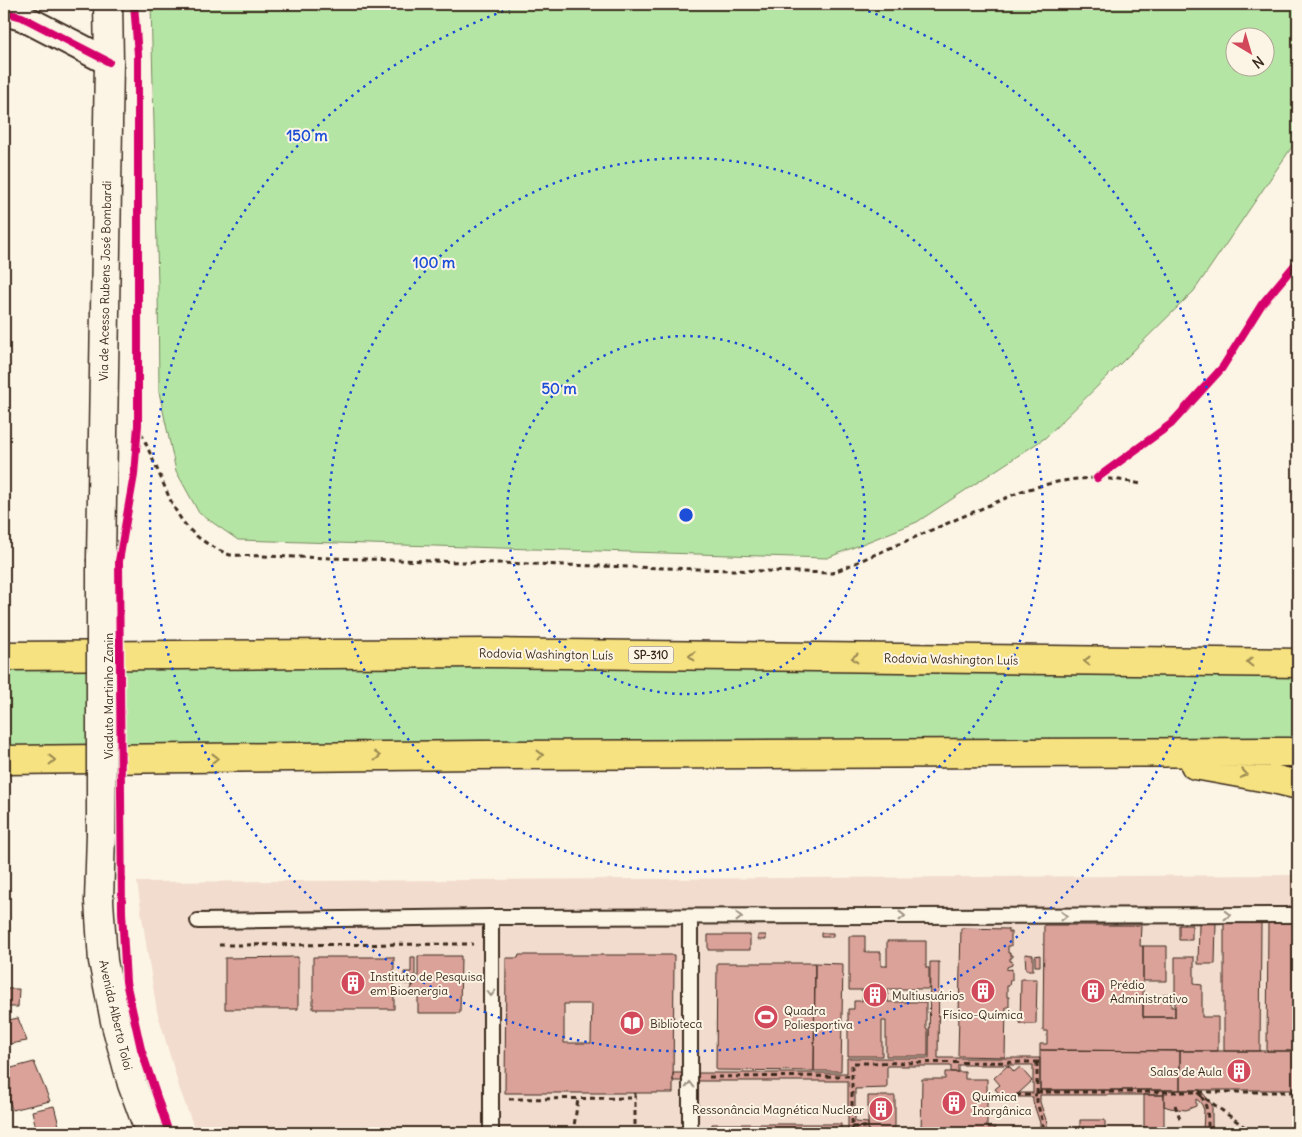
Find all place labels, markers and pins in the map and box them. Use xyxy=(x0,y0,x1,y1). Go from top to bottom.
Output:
centre of rings xyxy=(677,506,695,524)
place label: Instituto de Pesquisa em Bioenergia xyxy=(370,969,483,998)
building icon: Instituto de Pesquisa em Bioenergia xyxy=(340,970,366,996)
place label: Prédio Administrativo xyxy=(1110,977,1188,1006)
building icon: Físico-Química xyxy=(970,978,996,1004)
building icon: Prédio Administrativo xyxy=(1080,978,1106,1004)
building icon: Multiusuários xyxy=(862,982,888,1008)
place label: Multiusuários xyxy=(892,988,964,1003)
place label: Quadra Poliesportiva xyxy=(784,1003,853,1032)
sports icon: Quadra Poliesportiva xyxy=(753,1004,779,1030)
place label: Físico-Química xyxy=(943,1007,1023,1022)
library icon: Biblioteca xyxy=(619,1010,645,1036)
place label: Biblioteca xyxy=(650,1016,703,1031)
building icon: Salas de Aula xyxy=(1226,1058,1252,1084)
place label: Salas de Aula xyxy=(1150,1064,1222,1079)
place label: Química Inorgânica xyxy=(972,1089,1032,1118)
building icon: Química Inorgânica xyxy=(941,1090,967,1116)
building icon: Ressonância Magnética Nuclear xyxy=(868,1096,894,1122)
place label: Ressonância Magnética Nuclear xyxy=(692,1102,864,1117)

